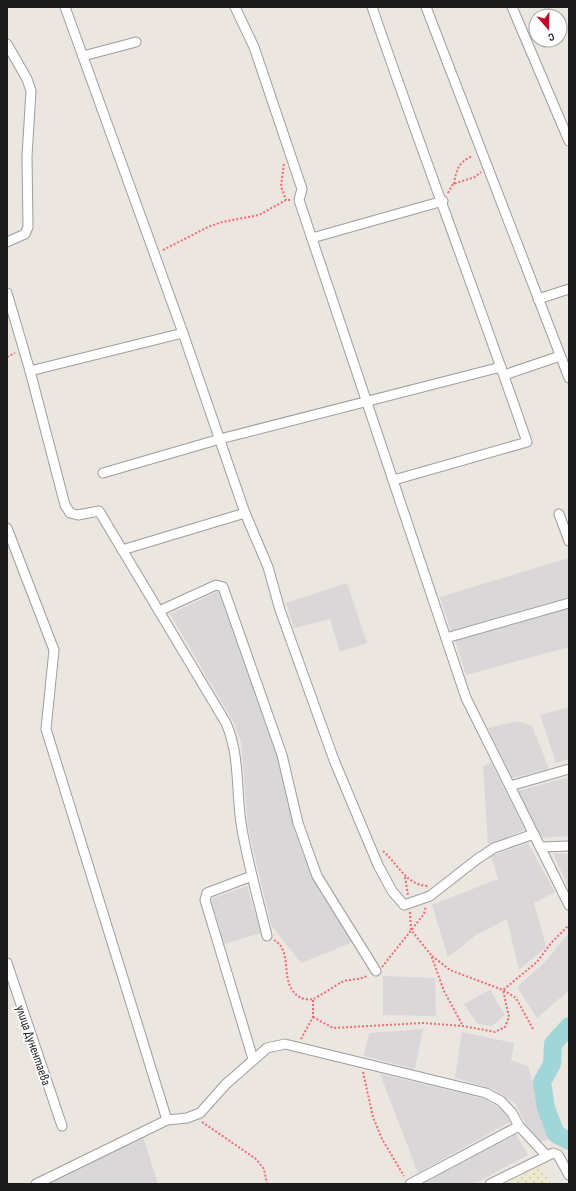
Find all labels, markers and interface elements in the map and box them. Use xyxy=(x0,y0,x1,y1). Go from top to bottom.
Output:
north arrow xyxy=(528,8,568,48)
text: С xyxy=(546,30,556,44)
street label: улица Дунентаева xyxy=(12,1003,54,1087)

